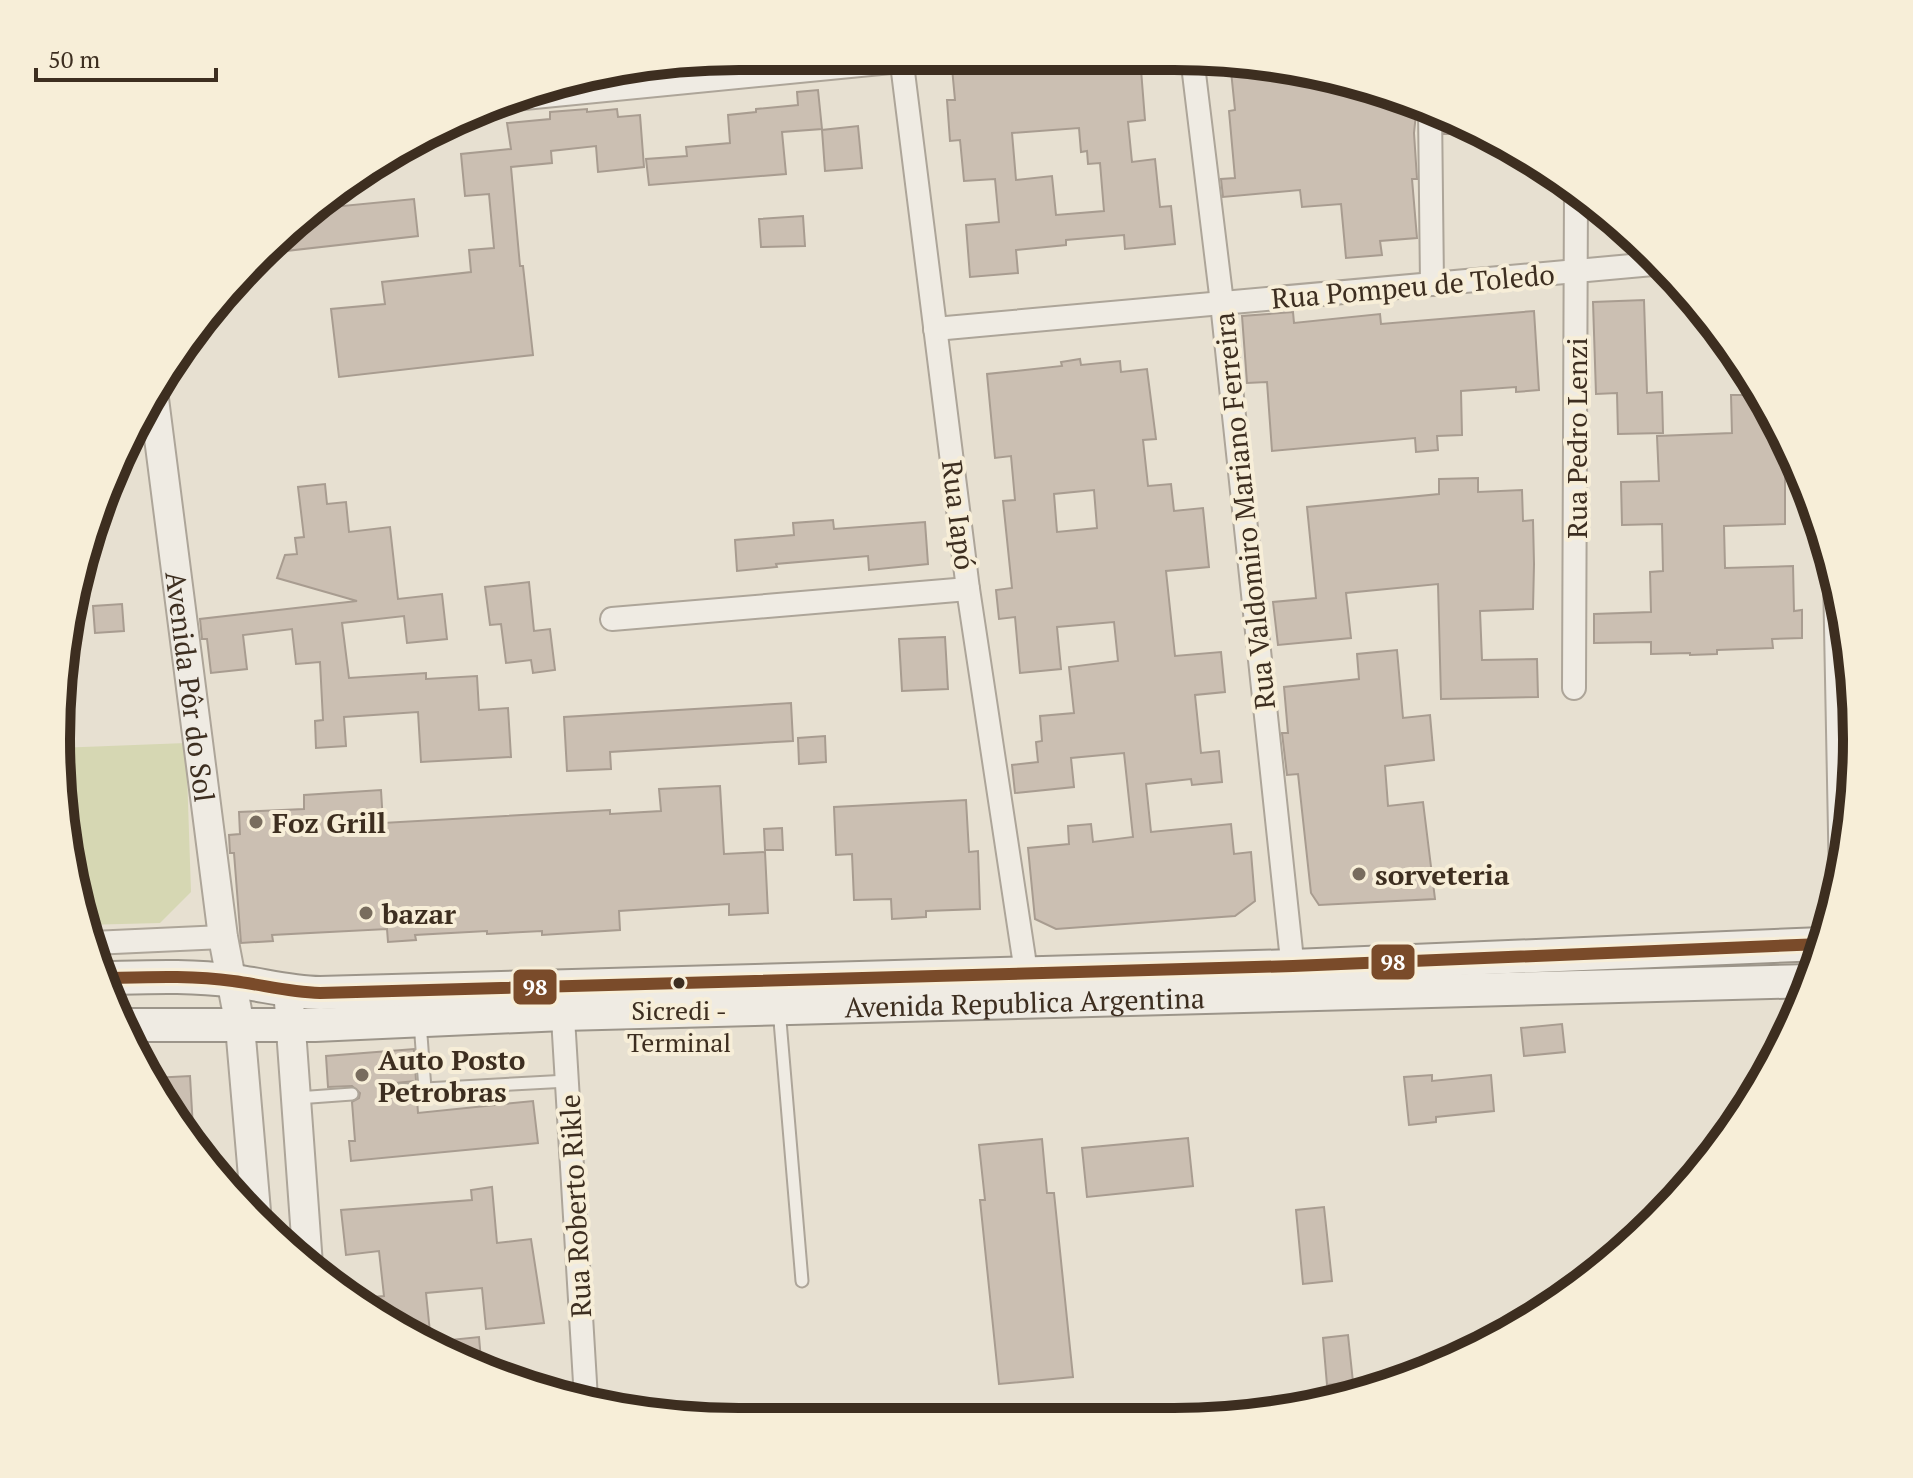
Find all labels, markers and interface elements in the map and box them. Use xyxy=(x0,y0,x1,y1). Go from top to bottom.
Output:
scale bar xyxy=(36,32,216,82)
text: 50 m xyxy=(48,43,100,75)
street label: Rua Pompeu de Toledo xyxy=(1270,255,1556,317)
street label: Rua Valdomiro Mariano Ferreira xyxy=(1205,311,1283,711)
street label: Rua Pedro Lenzi xyxy=(1558,337,1595,539)
street label: Rua Iapó xyxy=(934,458,984,572)
street label: Avenida Pôr do Sol xyxy=(158,569,224,804)
place label: Foz Grill xyxy=(272,804,386,841)
marker: Foz Grill xyxy=(247,813,265,831)
place label: sorveteria xyxy=(1375,856,1510,893)
marker: sorveteria xyxy=(1350,865,1368,883)
place label: bazar xyxy=(381,895,456,932)
marker: bazar xyxy=(357,904,375,922)
line badge: 98 xyxy=(1370,943,1416,981)
text: 98 xyxy=(1381,947,1405,976)
line badge: 98 xyxy=(512,968,558,1006)
text: 98 xyxy=(523,972,547,1001)
marker: Sicredi - Terminal xyxy=(671,975,687,991)
street label: Avenida Republica Argentina xyxy=(844,979,1205,1025)
place label: Sicredi - Terminal xyxy=(627,993,731,1059)
place label: Auto Posto Petrobras xyxy=(378,1041,525,1110)
marker: Auto Posto Petrobras xyxy=(353,1066,371,1084)
street label: Rua Roberto Rikle xyxy=(551,1093,599,1319)

